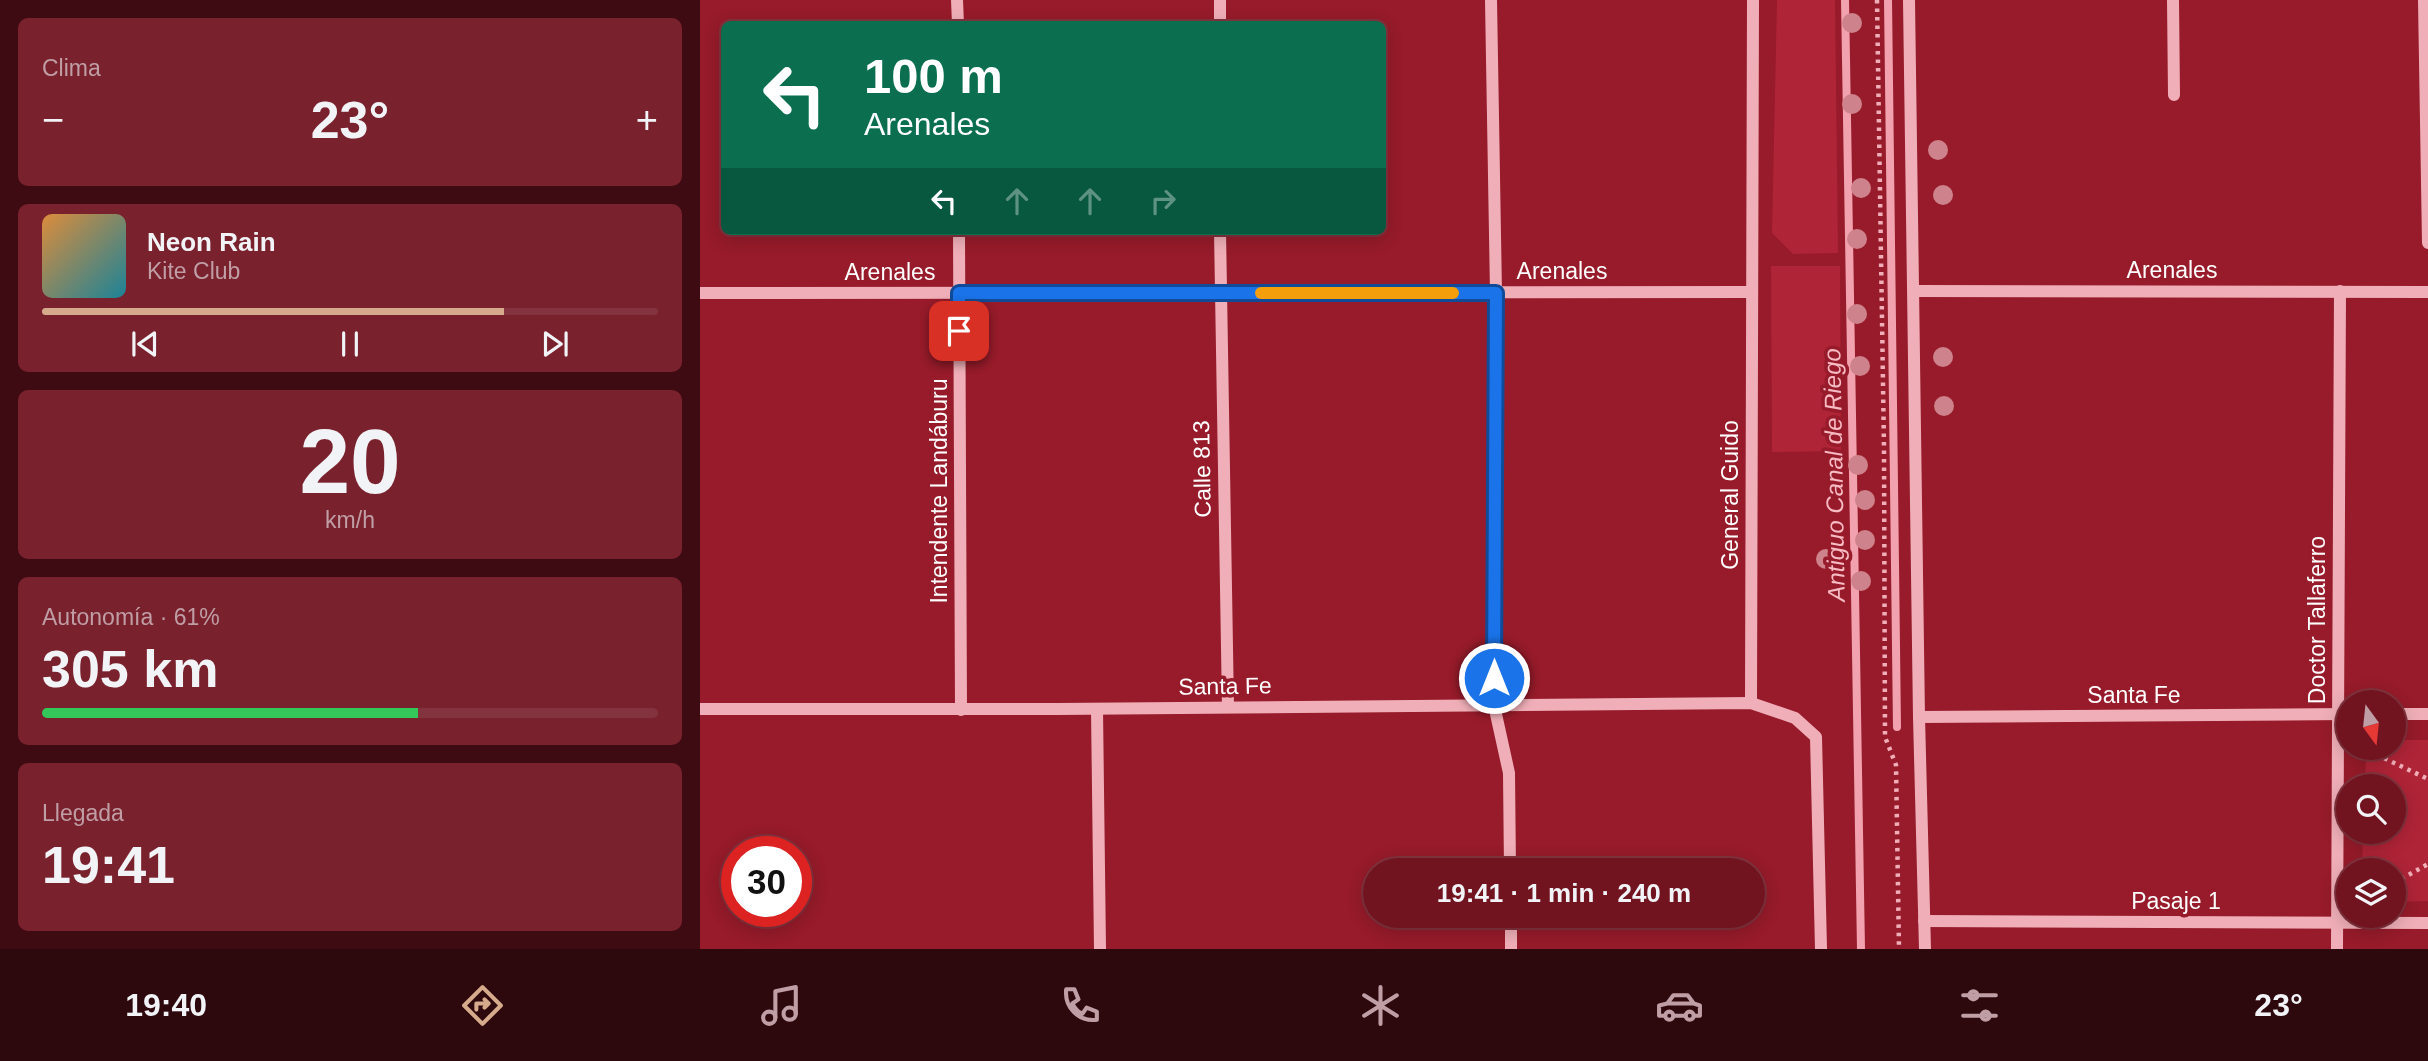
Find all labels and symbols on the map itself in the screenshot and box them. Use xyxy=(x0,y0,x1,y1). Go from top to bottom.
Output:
street label: Arenales xyxy=(2127,257,2217,283)
street label: Arenales xyxy=(1517,258,1607,284)
street label: Arenales xyxy=(845,259,935,285)
pin xyxy=(929,301,989,361)
water label: Antiguo Canal de Riego xyxy=(1818,348,1850,604)
street label: Intendente Landáburu xyxy=(926,378,952,604)
street label: Calle 813 xyxy=(1188,420,1216,518)
street label: General Guido xyxy=(1717,420,1743,570)
street label: Doctor Tallaferro xyxy=(2304,536,2330,704)
position arrow xyxy=(1457,641,1531,715)
street label: Santa Fe xyxy=(1178,672,1272,700)
street label: Santa Fe xyxy=(2087,682,2181,708)
north arrow xyxy=(2336,690,2406,760)
speed limit sign: 30 xyxy=(721,836,812,927)
street label: Pasaje 1 xyxy=(2131,888,2221,914)

